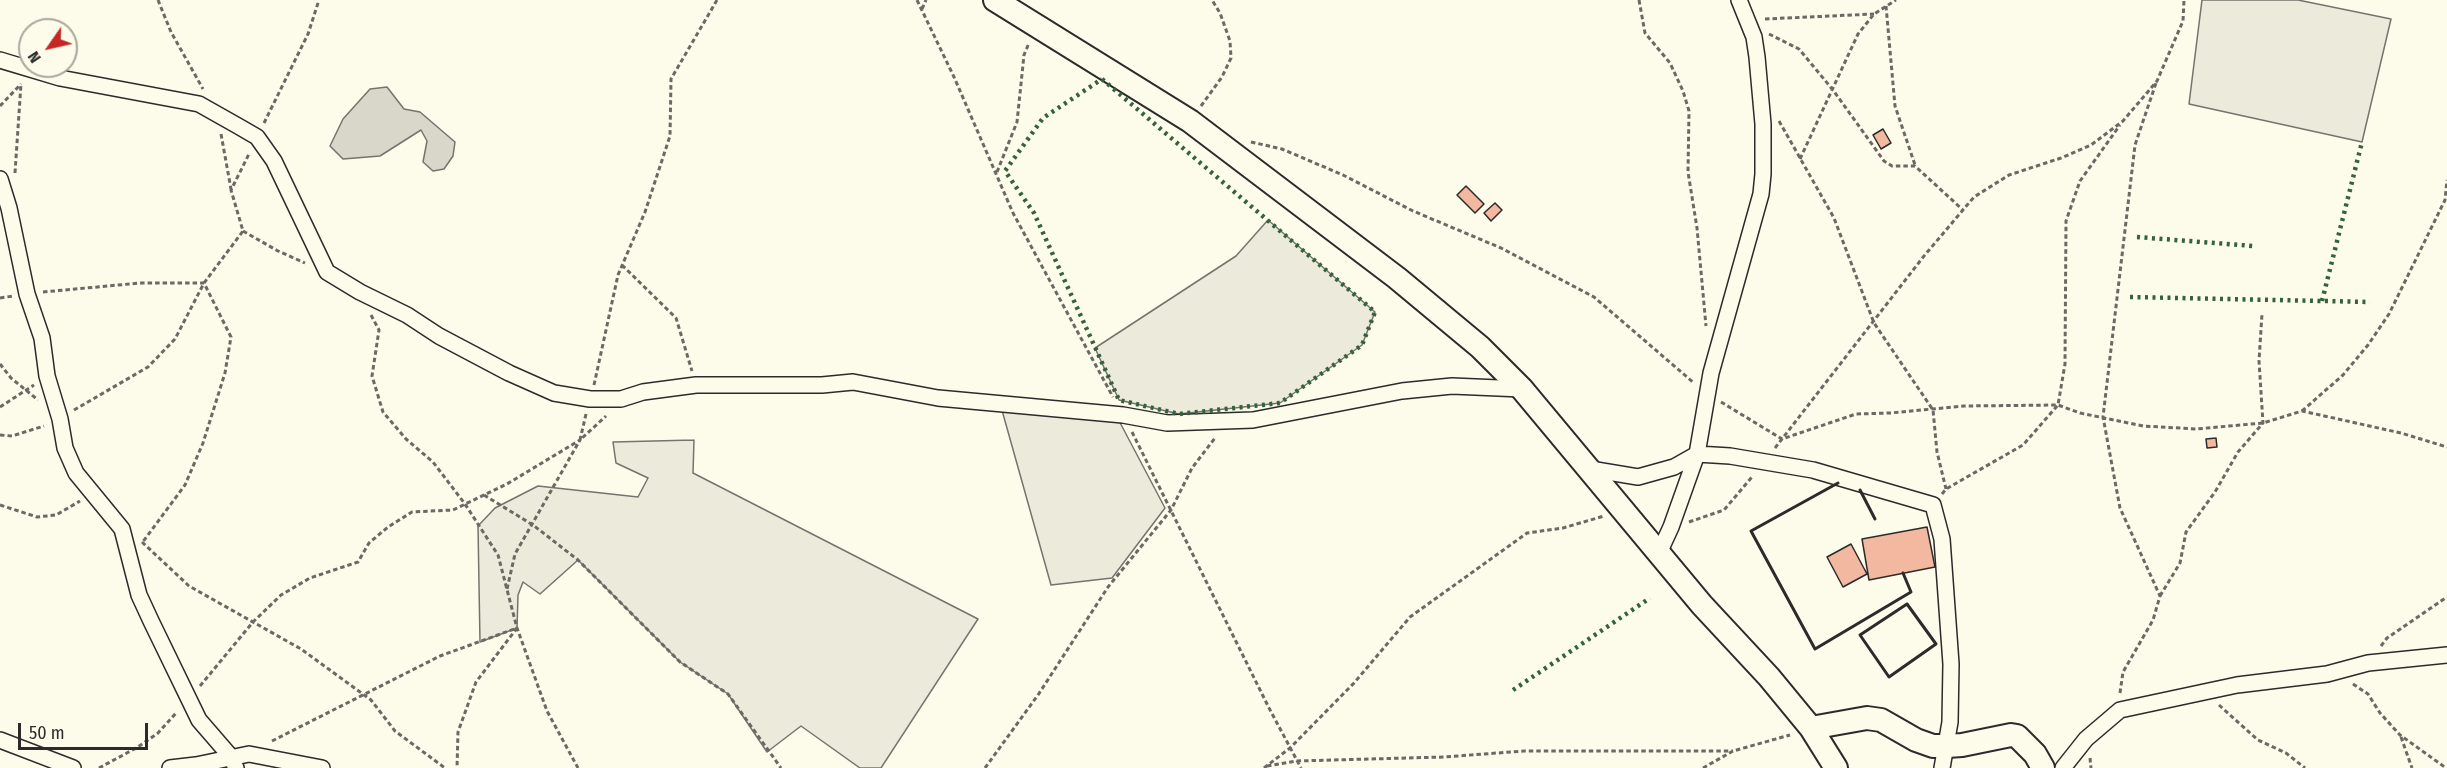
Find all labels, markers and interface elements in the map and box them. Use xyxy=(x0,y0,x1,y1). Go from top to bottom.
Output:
north arrow xyxy=(18,18,78,78)
text: N xyxy=(24,48,45,67)
scale bar xyxy=(21,711,152,749)
text: 50 m xyxy=(29,722,65,744)

